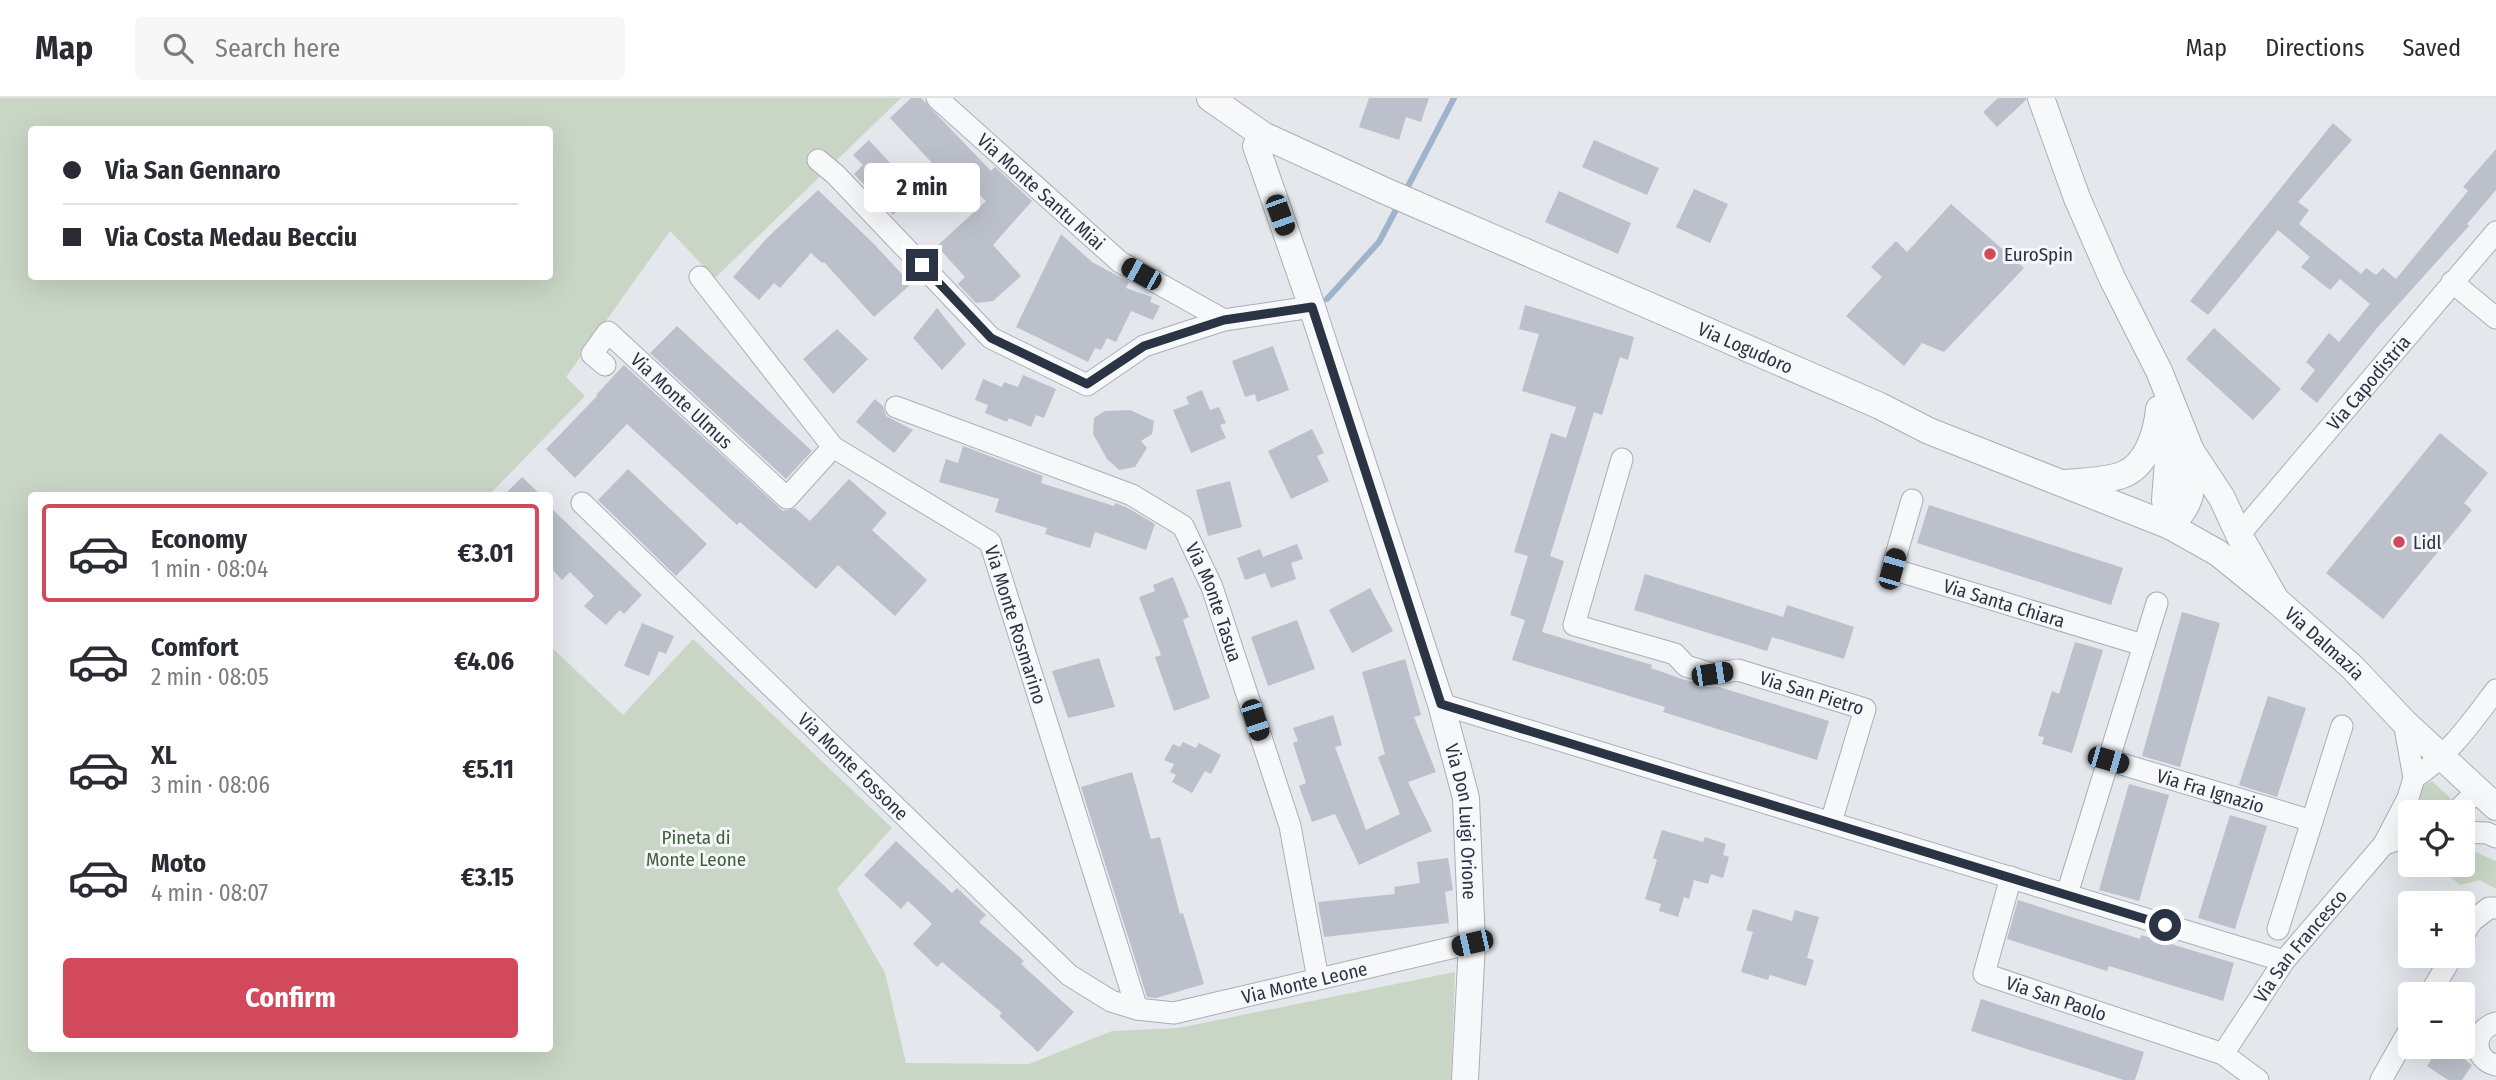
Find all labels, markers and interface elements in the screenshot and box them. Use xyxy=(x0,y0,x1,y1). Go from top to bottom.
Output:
search box xyxy=(135,17,625,80)
text: Map xyxy=(35,28,93,68)
icon: search xyxy=(159,29,197,67)
text: Search here xyxy=(215,33,340,64)
text: Map xyxy=(2186,34,2227,62)
text: Directions xyxy=(2265,34,2364,62)
text: Saved xyxy=(2402,34,2461,62)
street label: Via Monte Santu Miai xyxy=(972,129,1109,255)
text: Via San Gennaro xyxy=(105,155,281,186)
callout: 2 min xyxy=(864,164,980,212)
text: 2 min xyxy=(897,173,948,201)
car xyxy=(1263,192,1298,238)
text: Via Costa Medau Becciu xyxy=(105,222,357,253)
place label: EuroSpin xyxy=(2004,243,2073,266)
marker: EuroSpin xyxy=(1982,246,1998,262)
route end xyxy=(906,249,938,281)
car xyxy=(1118,255,1165,293)
street label: Via Logudoro xyxy=(1694,317,1796,379)
street label: Via Capodistria xyxy=(2322,331,2415,435)
street label: Via Monte Ulmus xyxy=(626,348,737,454)
icon: car xyxy=(67,522,130,585)
text: Economy xyxy=(151,524,247,555)
place label: Lidl xyxy=(2413,531,2441,554)
marker: Lidl xyxy=(2391,534,2407,550)
text: €3.01 xyxy=(458,538,514,569)
street label: Via Monte Tasua xyxy=(1181,539,1247,665)
street label: Via Monte Rosmarino xyxy=(980,543,1051,707)
car xyxy=(1877,546,1908,592)
text: 1 min · 08:04 xyxy=(151,555,268,583)
street label: Via Santa Chiara xyxy=(1940,574,2068,633)
street label: Via Dalmazia xyxy=(2280,602,2369,685)
icon: car xyxy=(67,630,130,693)
text: Comfort xyxy=(151,632,239,663)
text: €4.06 xyxy=(454,646,514,677)
car xyxy=(1690,660,1735,688)
text: 2 min · 08:05 xyxy=(151,663,269,691)
street label: Via San Pietro xyxy=(1757,666,1867,720)
car xyxy=(1239,697,1272,743)
street label: Via Monte Fossone xyxy=(793,708,913,825)
icon: car xyxy=(67,738,130,801)
text: XL xyxy=(151,740,177,771)
street label: Via Don Luigi Orione xyxy=(1440,741,1481,900)
car xyxy=(2085,744,2132,776)
text: €5.11 xyxy=(462,754,514,785)
street label: Via Fra Ignazio xyxy=(2154,764,2267,818)
text: 3 min · 08:06 xyxy=(151,771,270,799)
map controls xyxy=(2398,800,2475,1059)
button: locate xyxy=(2398,800,2475,877)
park label: Pineta di Monte Leone xyxy=(646,826,746,871)
icon: car xyxy=(67,846,130,909)
text: Moto xyxy=(151,848,206,879)
text: €3.15 xyxy=(461,862,514,893)
text: 4 min · 08:07 xyxy=(151,879,268,907)
street label: Via San Francesco xyxy=(2249,885,2352,1007)
button: + xyxy=(2398,891,2475,968)
route start xyxy=(2149,909,2181,941)
car xyxy=(1450,928,1495,958)
street label: Via Monte Leone xyxy=(1239,957,1370,1009)
button: Confirm xyxy=(63,958,518,1038)
street label: Via San Paolo xyxy=(2003,971,2109,1026)
button: − xyxy=(2398,982,2475,1059)

